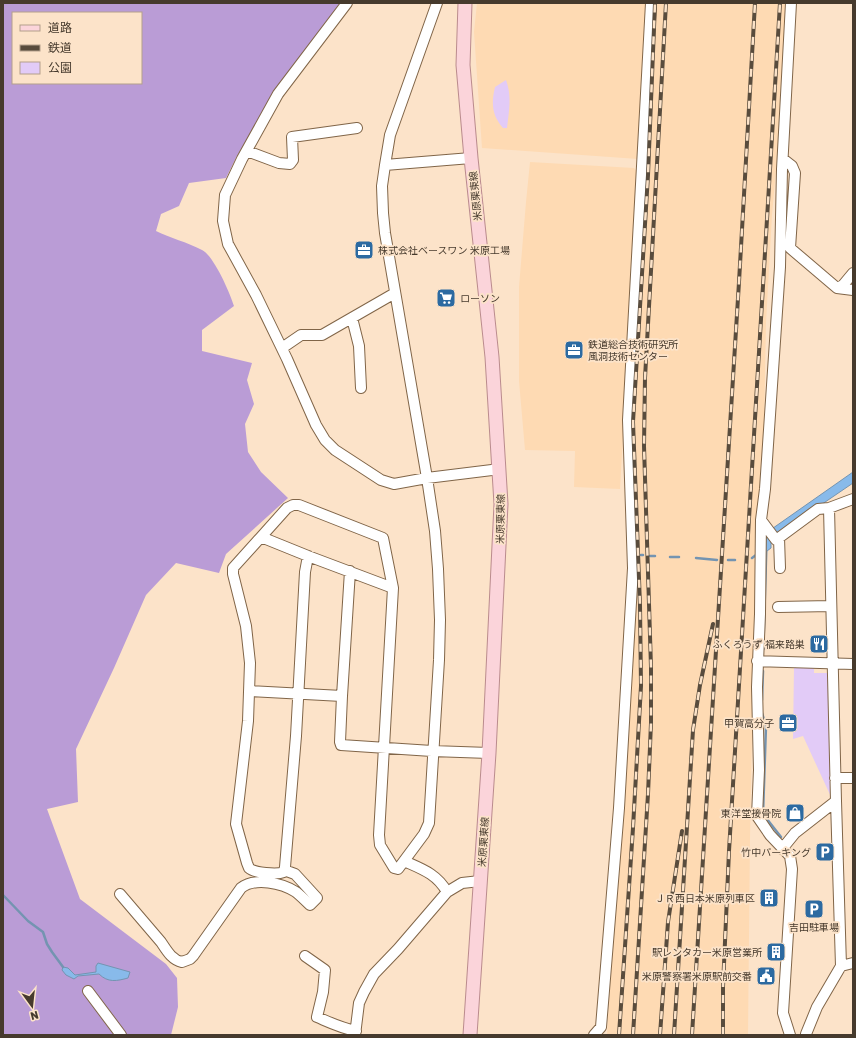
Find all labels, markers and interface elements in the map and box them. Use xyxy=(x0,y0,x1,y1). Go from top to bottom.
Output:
legend xyxy=(12,12,142,84)
text: 道路 xyxy=(48,21,72,35)
text: 鉄道 xyxy=(48,41,72,55)
text: 公園 xyxy=(48,61,72,75)
street label: 米原栗東線 xyxy=(467,170,485,221)
office icon: 株式会社ベースワン 米原工場 xyxy=(353,239,375,261)
place label: 株式会社ベースワン 米原工場 xyxy=(378,245,510,257)
supermarket icon: ローソン xyxy=(435,287,457,309)
place label: ローソン xyxy=(460,293,500,305)
office icon: 鉄道総合技術研究所 風洞技術センター xyxy=(563,339,585,361)
place label: 鉄道総合技術研究所 風洞技術センター xyxy=(588,339,678,363)
street label: 米原栗東線 xyxy=(495,494,507,544)
restaurant icon: ふくろうず 福来路巣 xyxy=(808,633,830,655)
place label: ふくろうず 福来路巣 xyxy=(713,639,805,651)
office icon: 甲賀高分子 xyxy=(777,712,799,734)
place label: 甲賀高分子 xyxy=(724,718,774,730)
shop icon: 東洋堂接骨院 xyxy=(784,802,806,824)
place label: 東洋堂接骨院 xyxy=(721,808,781,820)
street label: 米原栗東線 xyxy=(476,817,492,867)
parking icon: 竹中パーキング xyxy=(814,841,836,863)
place label: 竹中パーキング xyxy=(741,847,811,859)
building icon: ＪＲ西日本米原列車区 xyxy=(758,887,780,909)
place label: ＪＲ西日本米原列車区 xyxy=(655,893,755,905)
parking icon: 吉田駐車場 xyxy=(803,898,825,920)
place label: 吉田駐車場 xyxy=(789,922,839,934)
building icon: 駅レンタカー米原営業所 xyxy=(765,941,787,963)
place label: 駅レンタカー米原営業所 xyxy=(652,947,762,959)
public building icon: 米原警察署米原駅前交番 xyxy=(755,965,777,987)
place label: 米原警察署米原駅前交番 xyxy=(642,971,752,983)
north arrow xyxy=(12,986,52,1026)
text: N xyxy=(29,1008,40,1023)

